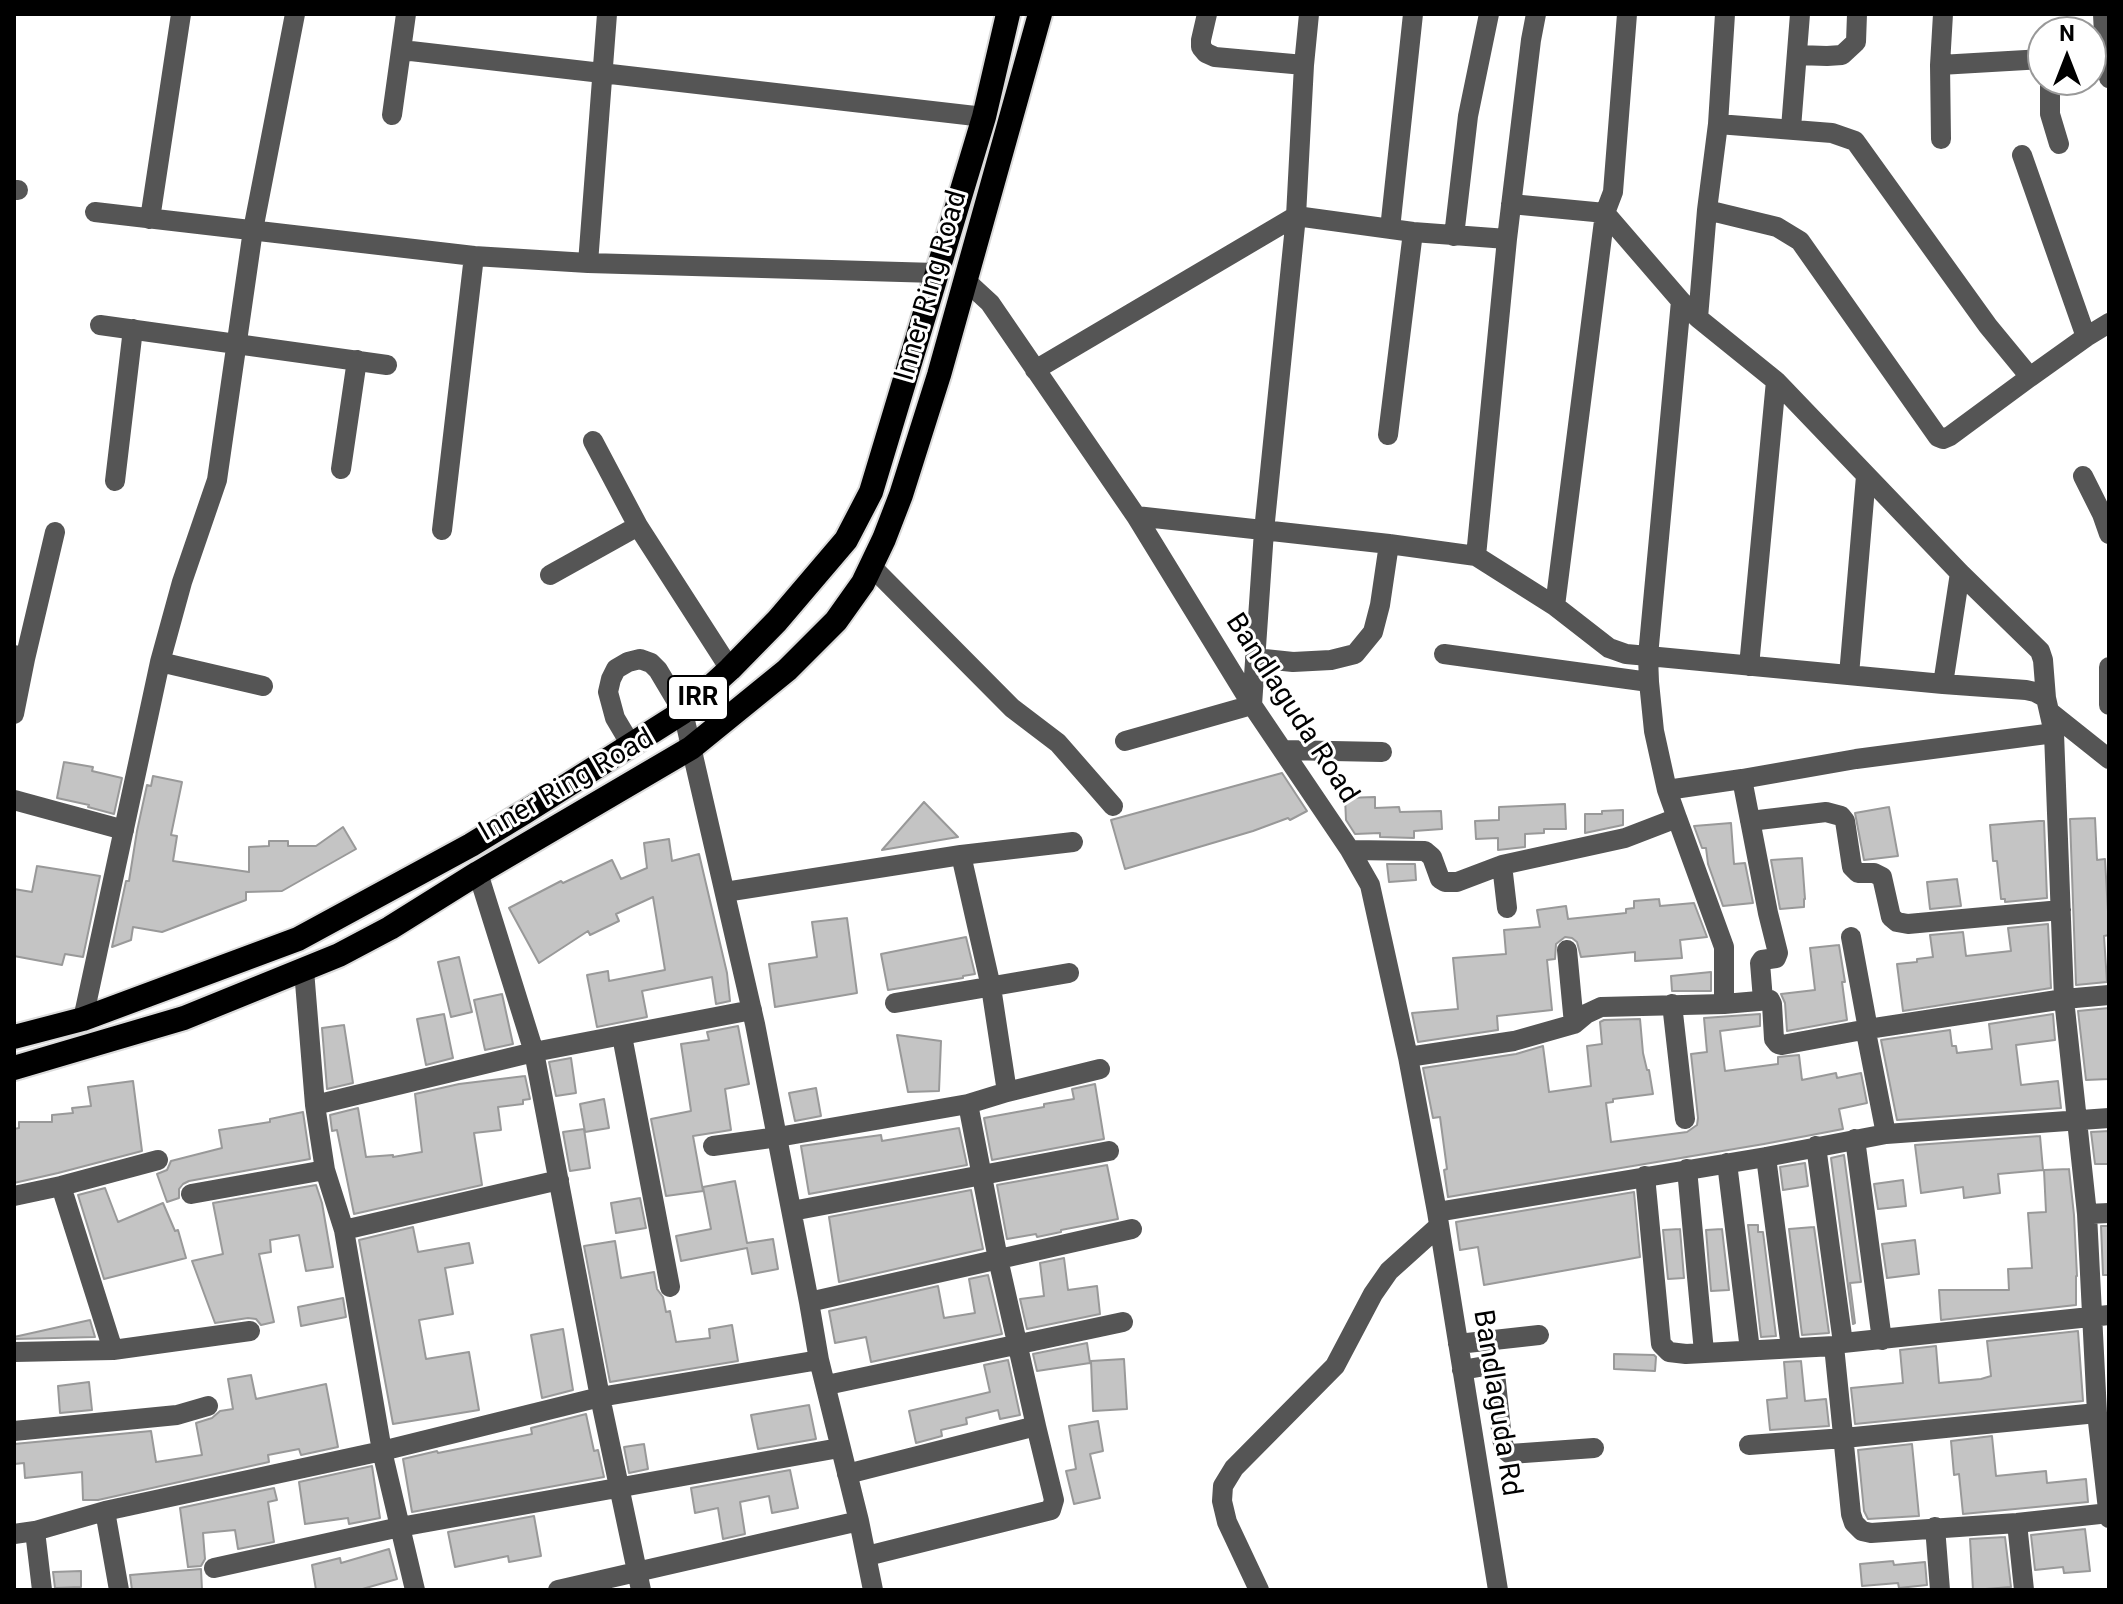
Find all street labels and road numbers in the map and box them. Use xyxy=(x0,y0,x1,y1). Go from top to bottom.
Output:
street label: Inner Ring Road xyxy=(889,187,975,385)
street label: Bandlaguda Road xyxy=(1217,608,1365,810)
road number: IRR xyxy=(668,676,728,720)
street label: Inner Ring Road xyxy=(474,722,660,850)
street label: Bandlaguda Rd xyxy=(1465,1307,1527,1499)

